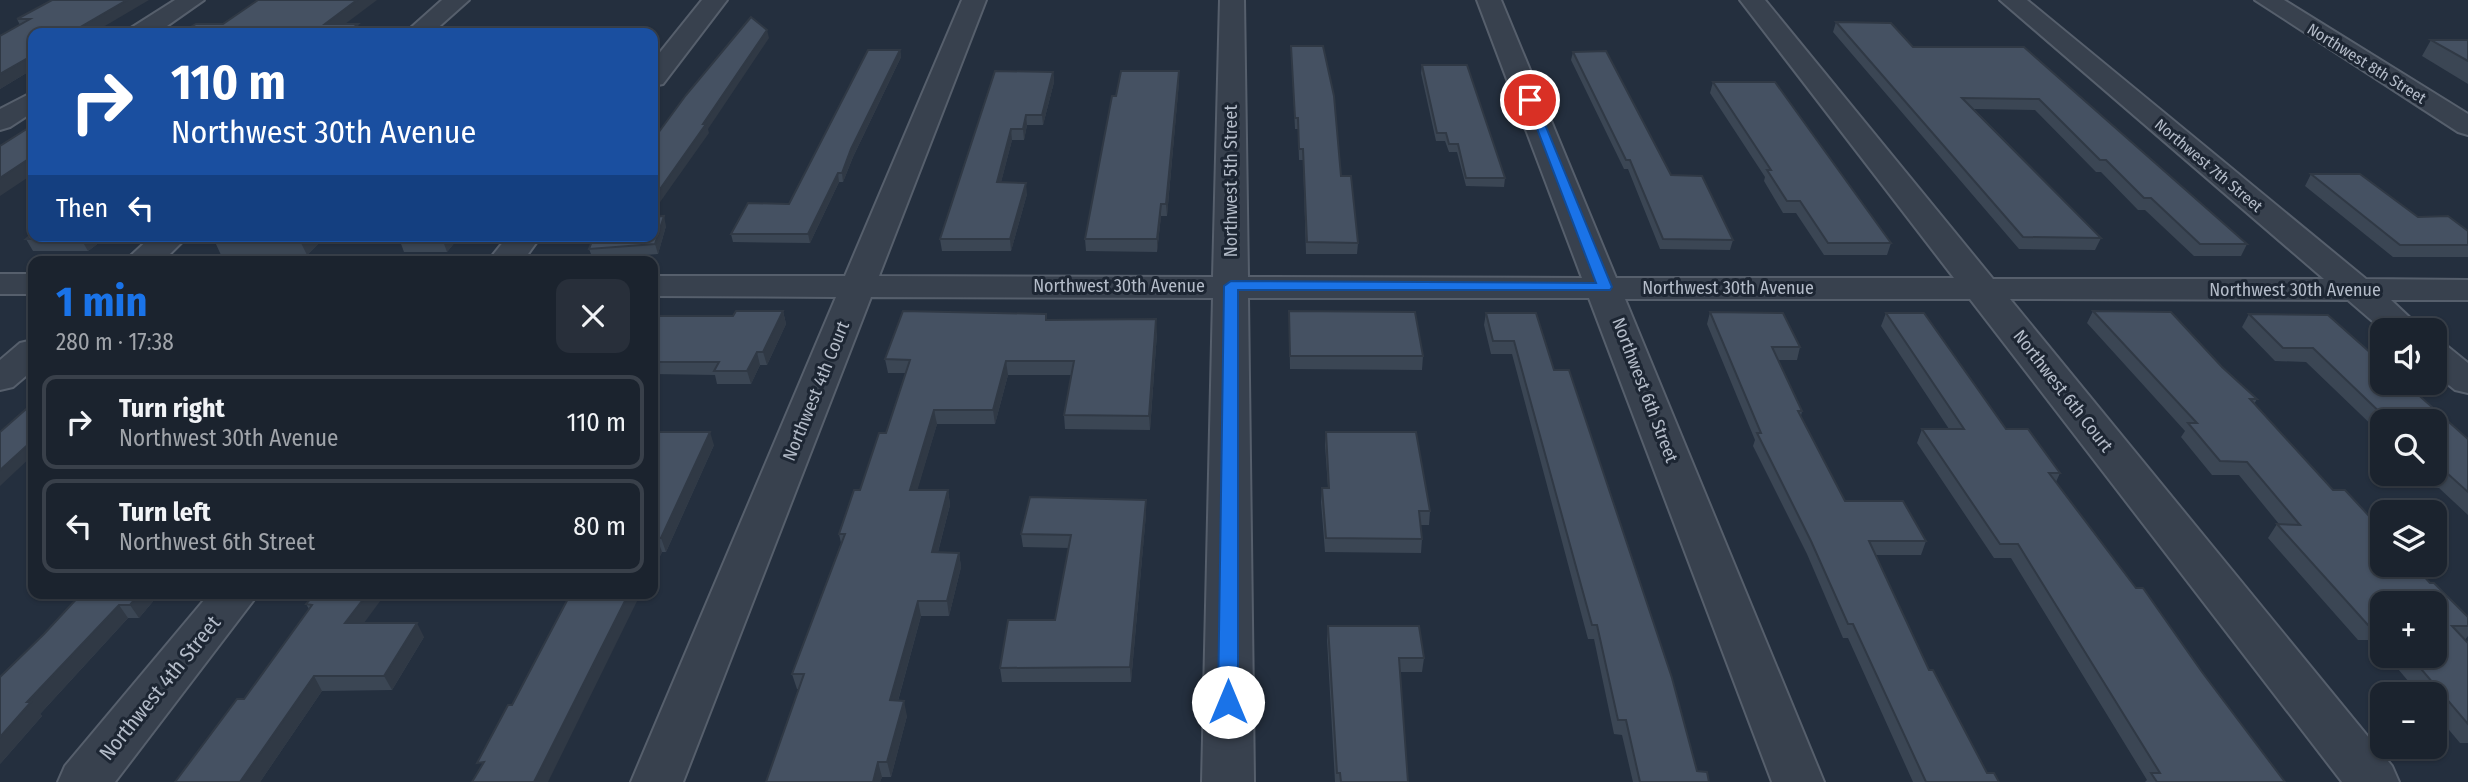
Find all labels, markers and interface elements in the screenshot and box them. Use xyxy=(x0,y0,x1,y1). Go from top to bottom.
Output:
street label: Northwest 8th Street xyxy=(2304,19,2430,108)
text: 110 m xyxy=(171,53,286,112)
icon: right xyxy=(56,56,147,147)
pin xyxy=(1500,70,1560,130)
icon: arrive xyxy=(1511,81,1549,119)
street label: Northwest 5th Street xyxy=(1220,105,1242,257)
text: Northwest 30th Avenue xyxy=(171,113,476,151)
street label: Northwest 7th Street xyxy=(2151,115,2267,216)
icon: left xyxy=(122,189,160,227)
text: Then xyxy=(56,193,108,224)
street label: Northwest 30th Avenue xyxy=(1033,275,1205,297)
text: 1 min xyxy=(56,277,147,327)
street label: Northwest 30th Avenue xyxy=(1642,277,1814,299)
button: close xyxy=(556,279,630,353)
street label: Northwest 30th Avenue xyxy=(2209,279,2381,301)
street label: Northwest 6th Street xyxy=(1607,314,1683,466)
street label: Northwest 4th Court xyxy=(778,318,854,464)
map controls xyxy=(2370,318,2447,759)
button: sound xyxy=(2370,318,2447,395)
street label: Northwest 6th Court xyxy=(2008,326,2118,457)
text: 280 m · 17:38 xyxy=(56,328,174,356)
text: Turn right xyxy=(119,393,225,424)
icon: right xyxy=(60,403,98,441)
text: 110 m xyxy=(566,407,626,438)
button: search xyxy=(2370,409,2447,486)
text: Northwest 30th Avenue xyxy=(119,424,338,452)
text: Turn left xyxy=(119,497,211,528)
button: layers xyxy=(2370,500,2447,577)
icon: left xyxy=(60,507,98,545)
text: 80 m xyxy=(573,511,626,542)
text: Northwest 6th Street xyxy=(119,528,315,556)
button: + xyxy=(2370,591,2447,668)
street label: Northwest 4th Street xyxy=(94,610,226,766)
position arrow xyxy=(1191,665,1265,739)
button: − xyxy=(2370,682,2447,759)

